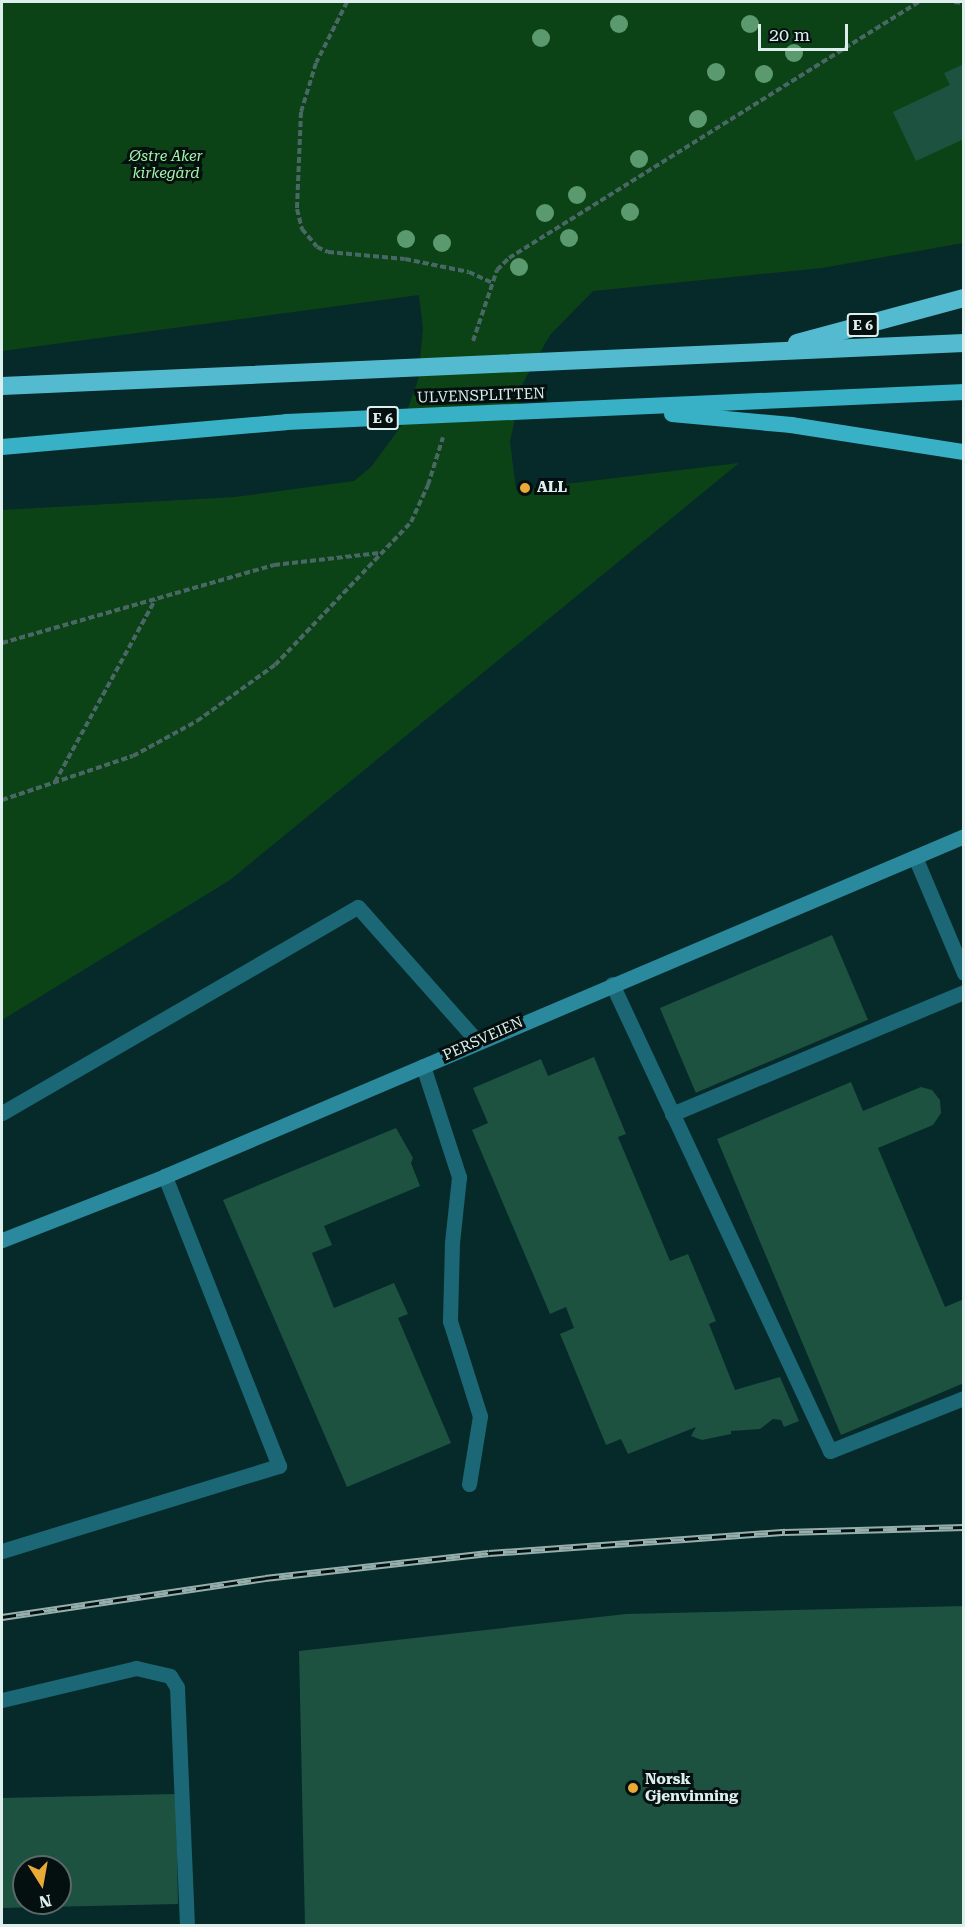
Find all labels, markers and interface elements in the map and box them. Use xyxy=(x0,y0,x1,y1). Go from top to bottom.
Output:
scale bar xyxy=(761,12,851,50)
text: 20 m xyxy=(769,24,810,45)
park label: Østre Aker kirkegård xyxy=(129,147,203,182)
road number: E 6 xyxy=(846,314,880,336)
street label: ULVENSPLITTEN xyxy=(417,385,545,407)
road number: E 6 xyxy=(366,407,400,429)
place label: ALL xyxy=(537,479,567,497)
marker: ALL xyxy=(518,481,532,495)
street label: PERSVEIEN xyxy=(440,1013,526,1065)
place label: Norsk Gjenvinning xyxy=(645,1770,738,1805)
marker: Norsk Gjenvinning xyxy=(626,1781,640,1795)
north arrow xyxy=(12,1855,72,1915)
text: N xyxy=(37,1891,53,1912)

